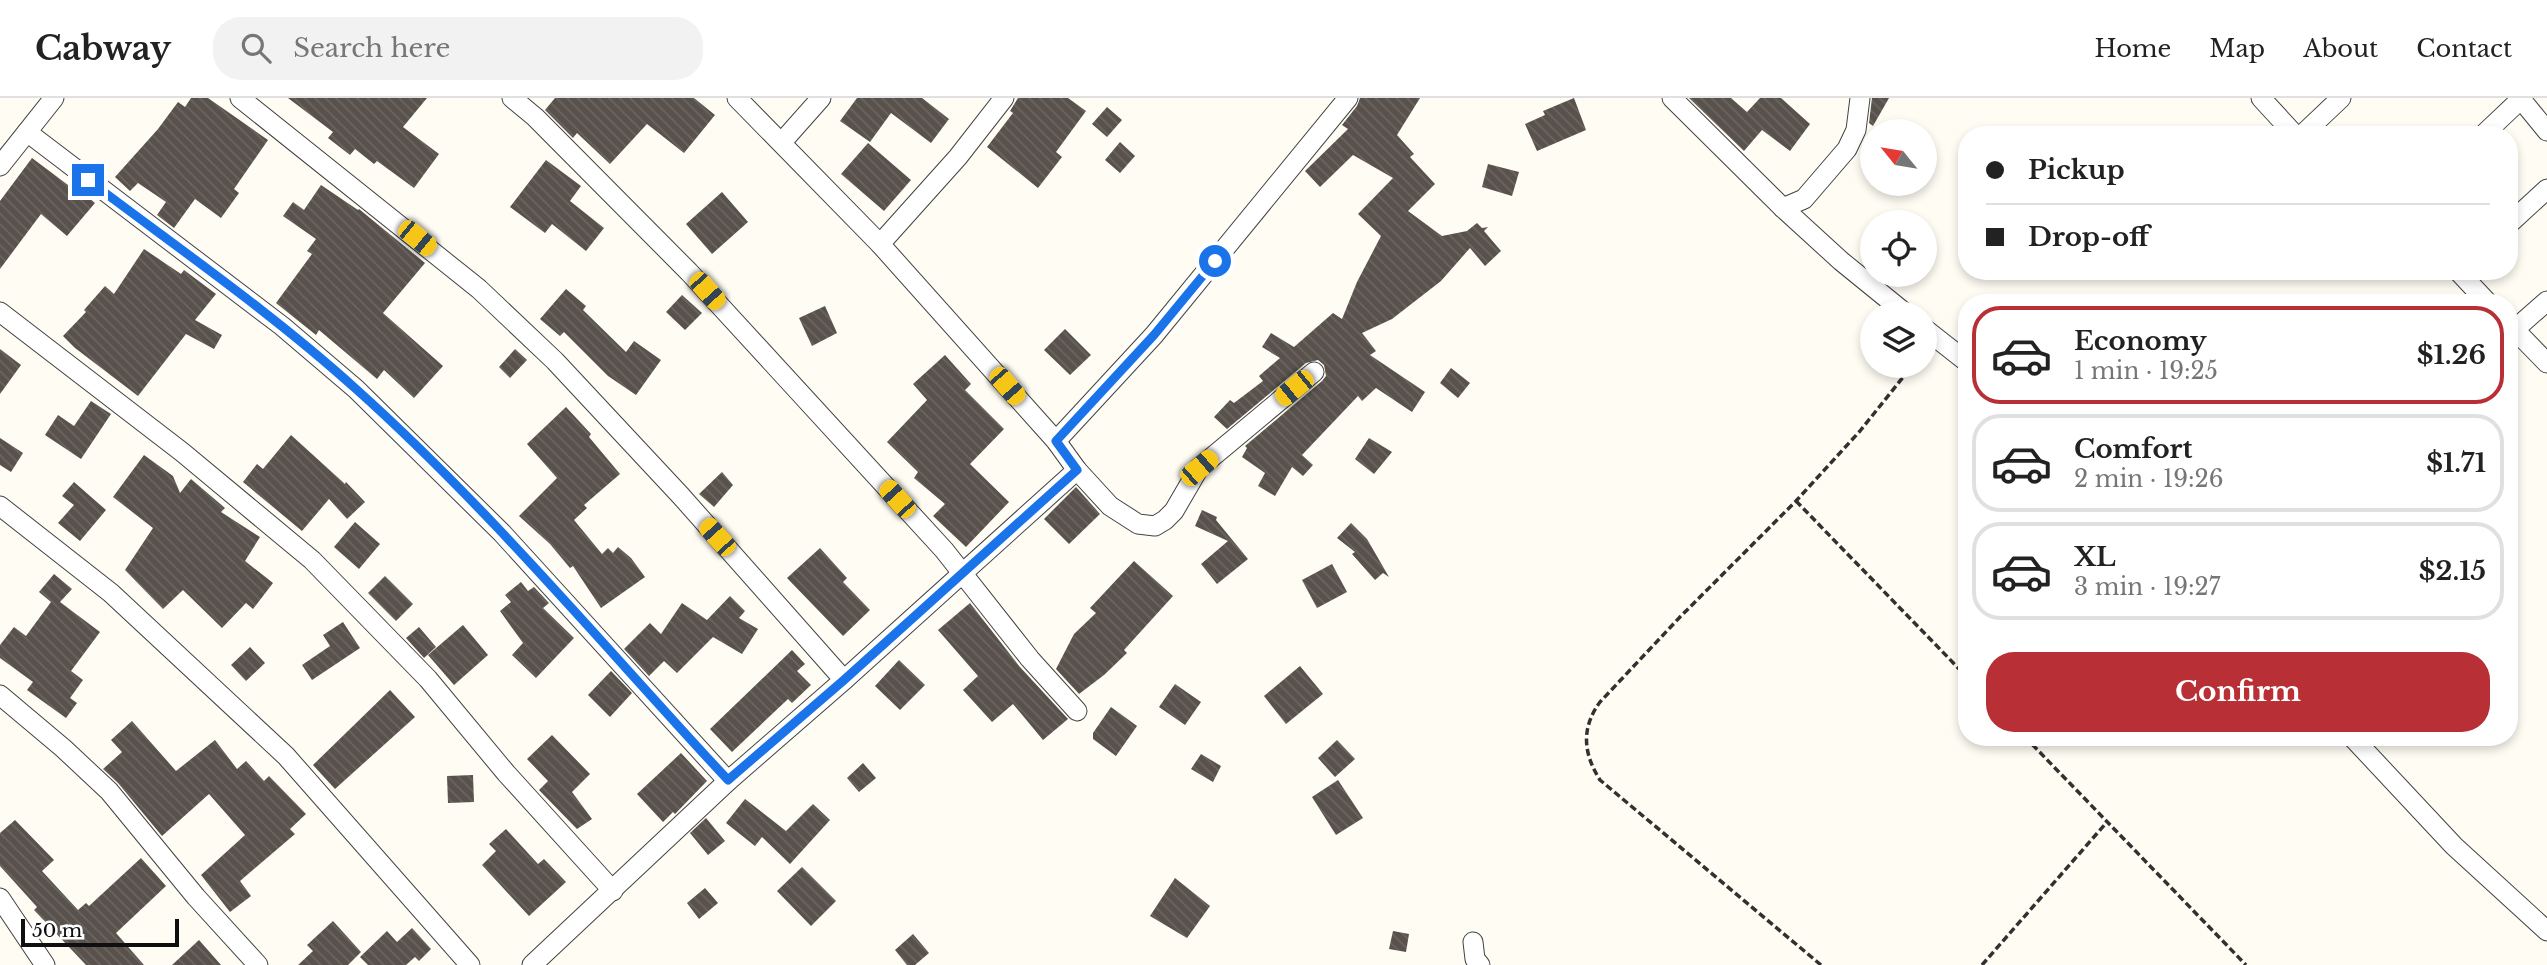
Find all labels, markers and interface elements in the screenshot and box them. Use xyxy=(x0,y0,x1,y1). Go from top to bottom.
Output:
search box xyxy=(213,17,703,80)
text: Cabway xyxy=(35,28,171,69)
icon: search xyxy=(237,29,275,67)
text: Search here xyxy=(293,32,450,64)
text: Home xyxy=(2095,34,2171,63)
text: Map xyxy=(2209,34,2265,63)
text: About xyxy=(2303,34,2378,63)
text: Contact xyxy=(2416,34,2512,63)
north arrow xyxy=(1860,119,1937,196)
map controls xyxy=(1860,119,1937,378)
text: Pickup xyxy=(2028,154,2125,186)
route end xyxy=(72,164,104,196)
button: locate xyxy=(1860,210,1937,287)
car xyxy=(395,217,440,259)
text: Drop-off xyxy=(2028,221,2149,253)
route start xyxy=(1199,245,1231,277)
car xyxy=(686,268,729,314)
button: layers xyxy=(1860,301,1937,378)
icon: car xyxy=(1990,324,2053,387)
text: Economy xyxy=(2074,325,2207,357)
text: $1.26 xyxy=(2417,339,2486,371)
text: 1 min · 19:25 xyxy=(2074,357,2218,385)
car xyxy=(986,363,1029,409)
car xyxy=(1272,367,1317,409)
icon: car xyxy=(1990,432,2053,495)
text: Comfort xyxy=(2074,433,2192,465)
car xyxy=(1177,446,1222,490)
text: $1.71 xyxy=(2426,447,2486,479)
text: 2 min · 19:26 xyxy=(2074,465,2223,493)
car xyxy=(876,476,919,522)
car xyxy=(696,514,739,560)
icon: car xyxy=(1990,540,2053,603)
text: XL xyxy=(2074,541,2116,573)
text: $2.15 xyxy=(2419,555,2486,587)
text: 3 min · 19:27 xyxy=(2074,573,2220,601)
button: Confirm xyxy=(1986,652,2490,732)
scale bar xyxy=(21,916,178,948)
text: 50 m xyxy=(32,919,82,942)

